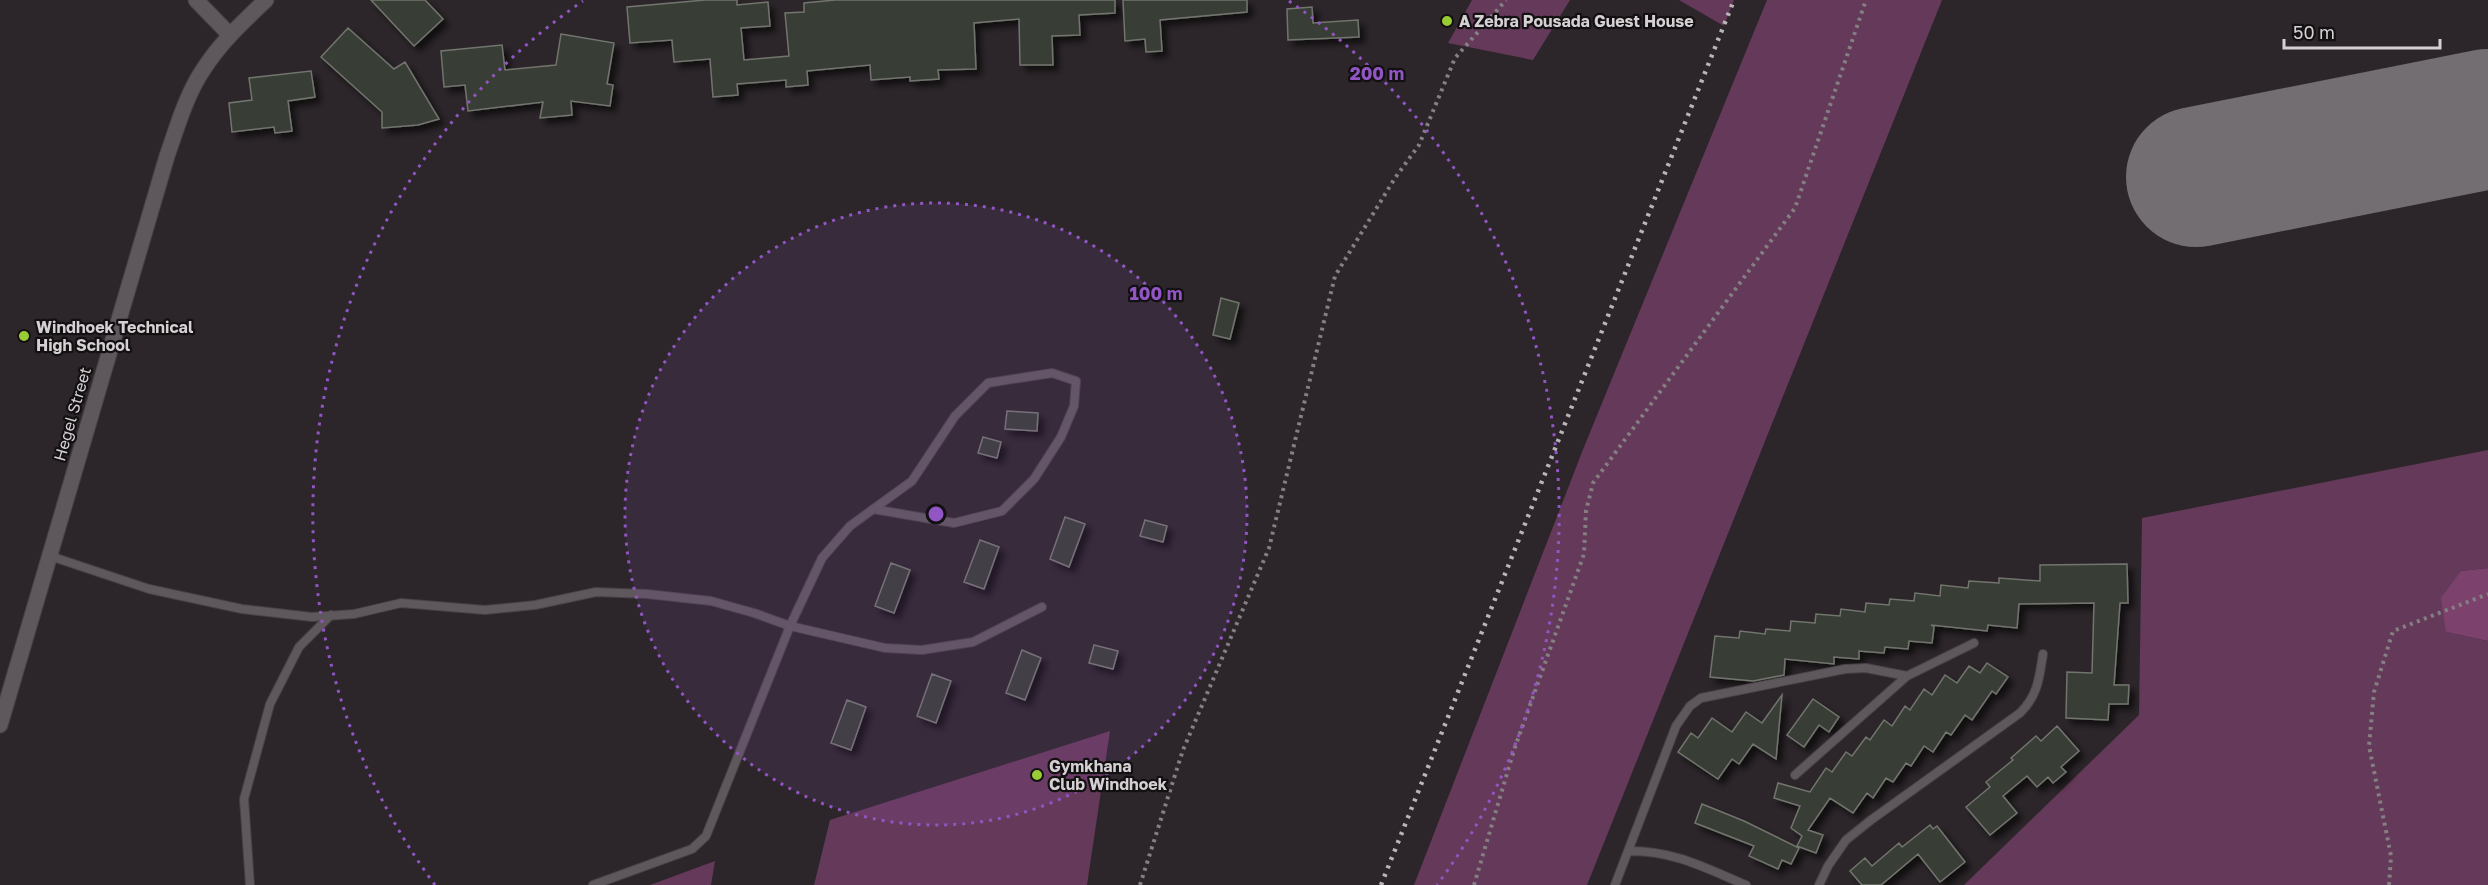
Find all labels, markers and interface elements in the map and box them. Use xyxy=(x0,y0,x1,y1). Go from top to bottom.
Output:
place label: A Zebra Pousada Guest House xyxy=(1459,11,1694,31)
scale bar xyxy=(2284,12,2440,50)
marker: A Zebra Pousada Guest House xyxy=(1440,14,1454,28)
text: 50 m xyxy=(2293,21,2335,43)
text: 200 m xyxy=(1350,62,1404,84)
text: 100 m xyxy=(1130,282,1182,304)
place label: Windhoek Technical High School xyxy=(36,317,194,355)
marker: Windhoek Technical High School xyxy=(17,329,31,343)
street label: Hegel Street xyxy=(49,365,95,463)
centre of rings xyxy=(926,504,946,524)
place label: Gymkhana Club Windhoek xyxy=(1049,756,1168,794)
marker: Gymkhana Club Windhoek xyxy=(1030,768,1044,782)

